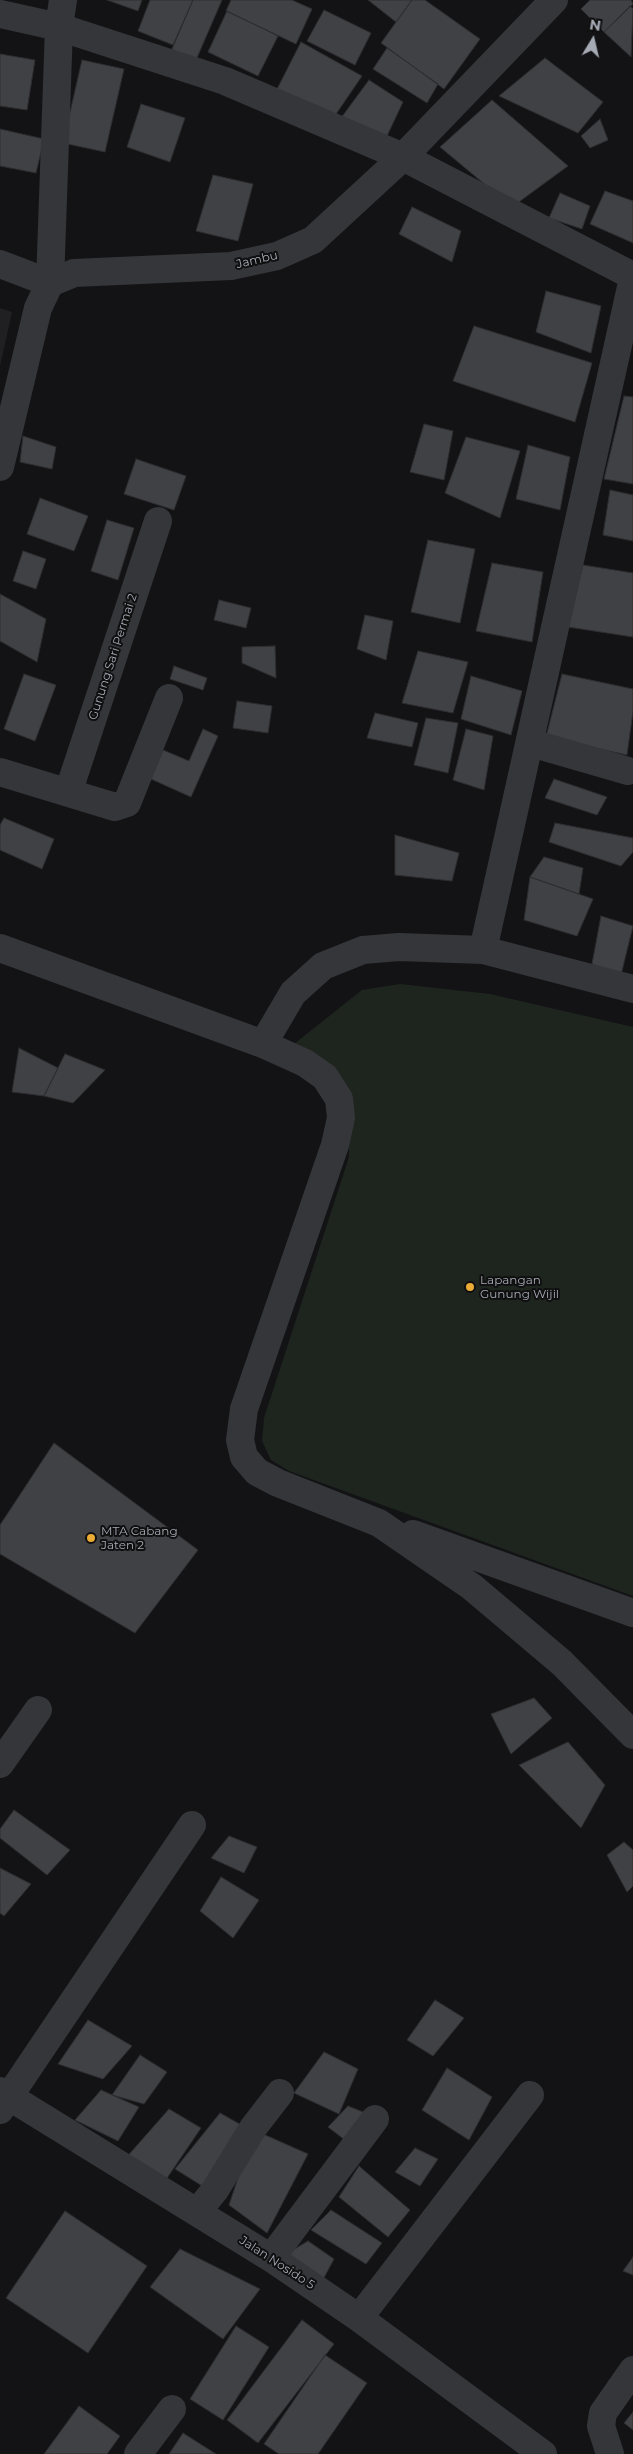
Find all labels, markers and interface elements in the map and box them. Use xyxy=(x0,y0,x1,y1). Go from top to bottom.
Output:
north arrow xyxy=(568,15,618,65)
text: N xyxy=(588,15,602,35)
street label: Jambu xyxy=(235,248,279,272)
street label: Gunung Sari Permai 2 xyxy=(86,592,140,722)
place label: Lapangan Gunung Wijil xyxy=(480,1273,559,1301)
marker: Lapangan Gunung Wijil xyxy=(464,1281,476,1293)
place label: MTA Cabang Jaten 2 xyxy=(101,1524,178,1552)
marker: MTA Cabang Jaten 2 xyxy=(85,1532,97,1544)
street label: Jalan Nosido 5 xyxy=(237,2233,317,2293)

